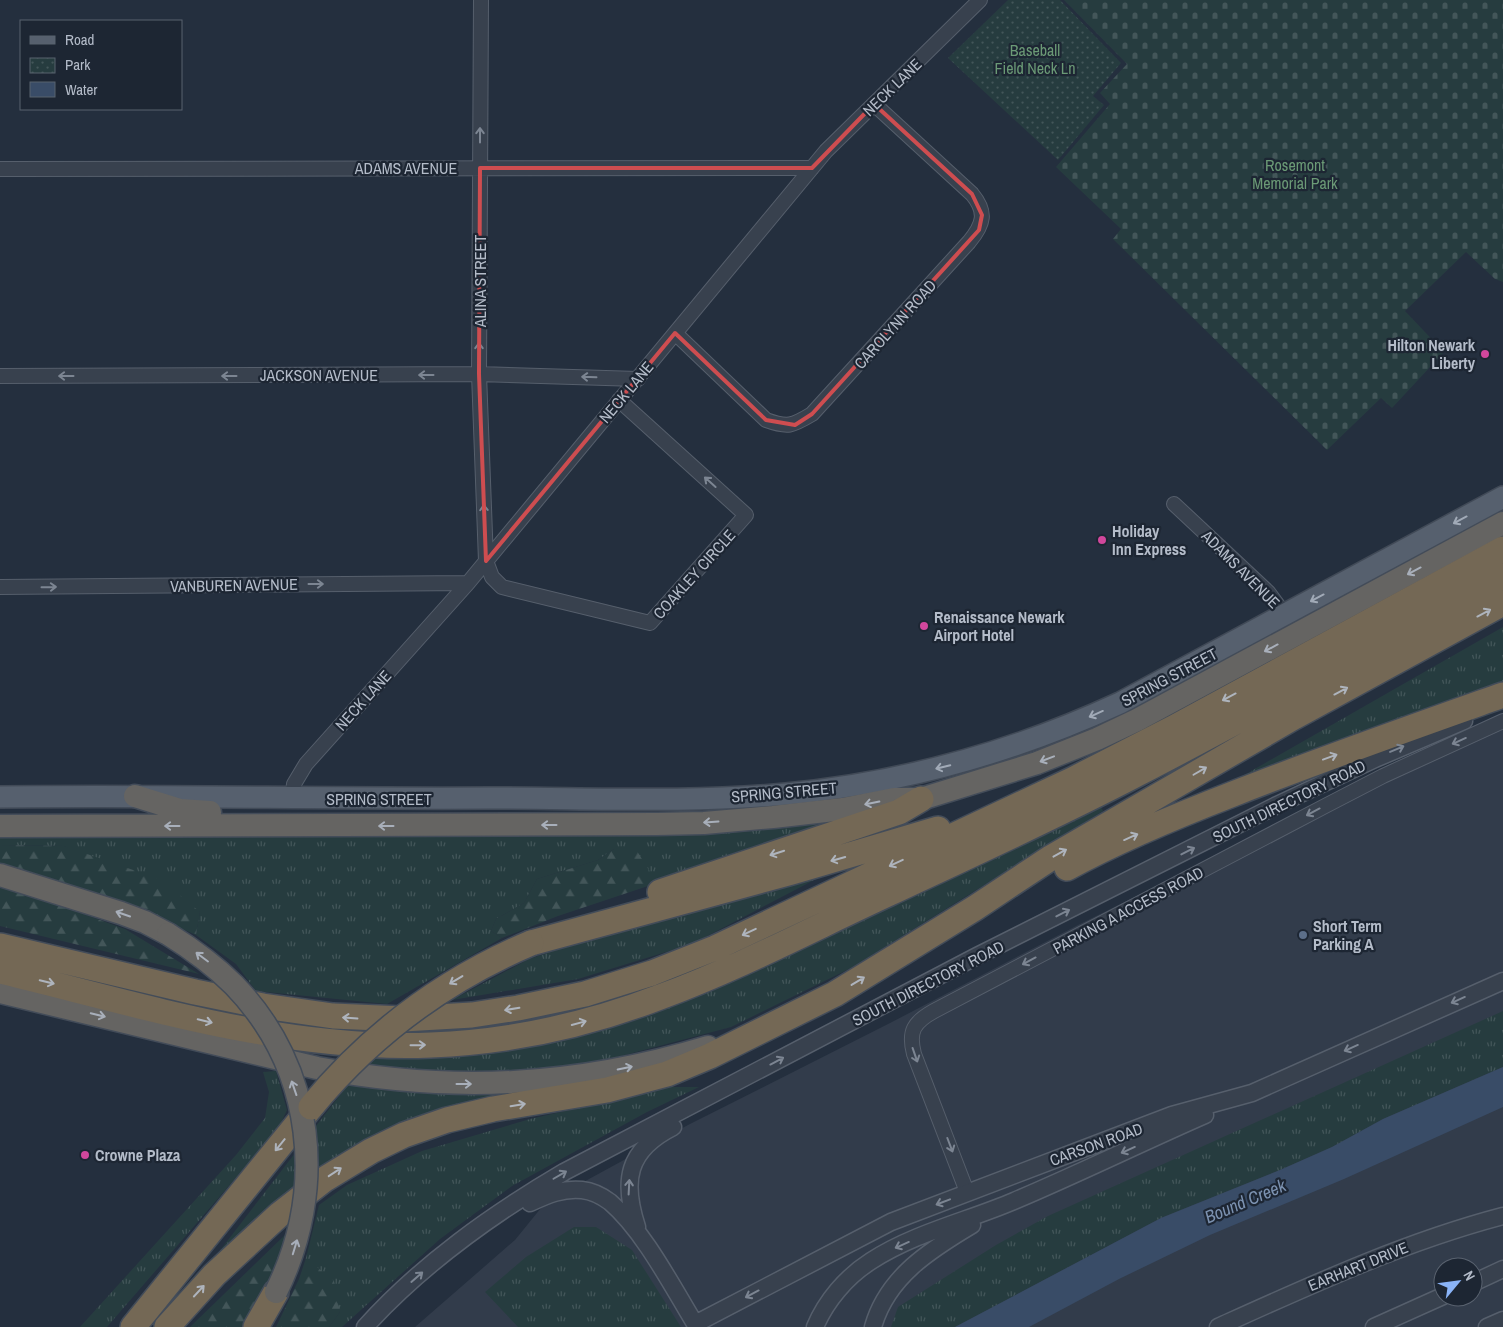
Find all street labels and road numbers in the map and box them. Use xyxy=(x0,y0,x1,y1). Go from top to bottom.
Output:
street label: NECK LANE xyxy=(858,53,926,121)
street label: ADAMS AVENUE xyxy=(354,157,457,179)
street label: ALINA STREET xyxy=(469,235,491,328)
street label: CAROLYNN ROAD xyxy=(849,274,941,374)
street label: NECK LANE xyxy=(594,356,658,428)
street label: JACKSON AVENUE xyxy=(260,364,378,386)
street label: COAKLEY CIRCLE xyxy=(648,524,740,624)
street label: ADAMS AVENUE xyxy=(1196,524,1285,613)
street label: VANBUREN AVENUE xyxy=(170,573,298,597)
street label: SPRING STREET xyxy=(1117,642,1221,712)
street label: NECK LANE xyxy=(330,665,396,735)
street label: SOUTH DIRECTORY ROAD xyxy=(1209,754,1369,848)
street label: SPRING STREET xyxy=(730,776,838,808)
street label: SPRING STREET xyxy=(326,788,432,810)
street label: PARKING A ACCESS ROAD xyxy=(1049,861,1207,959)
street label: SOUTH DIRECTORY ROAD xyxy=(848,935,1008,1031)
street label: CARSON ROAD xyxy=(1046,1117,1146,1171)
street label: EARHART DRIVE xyxy=(1305,1236,1411,1296)

